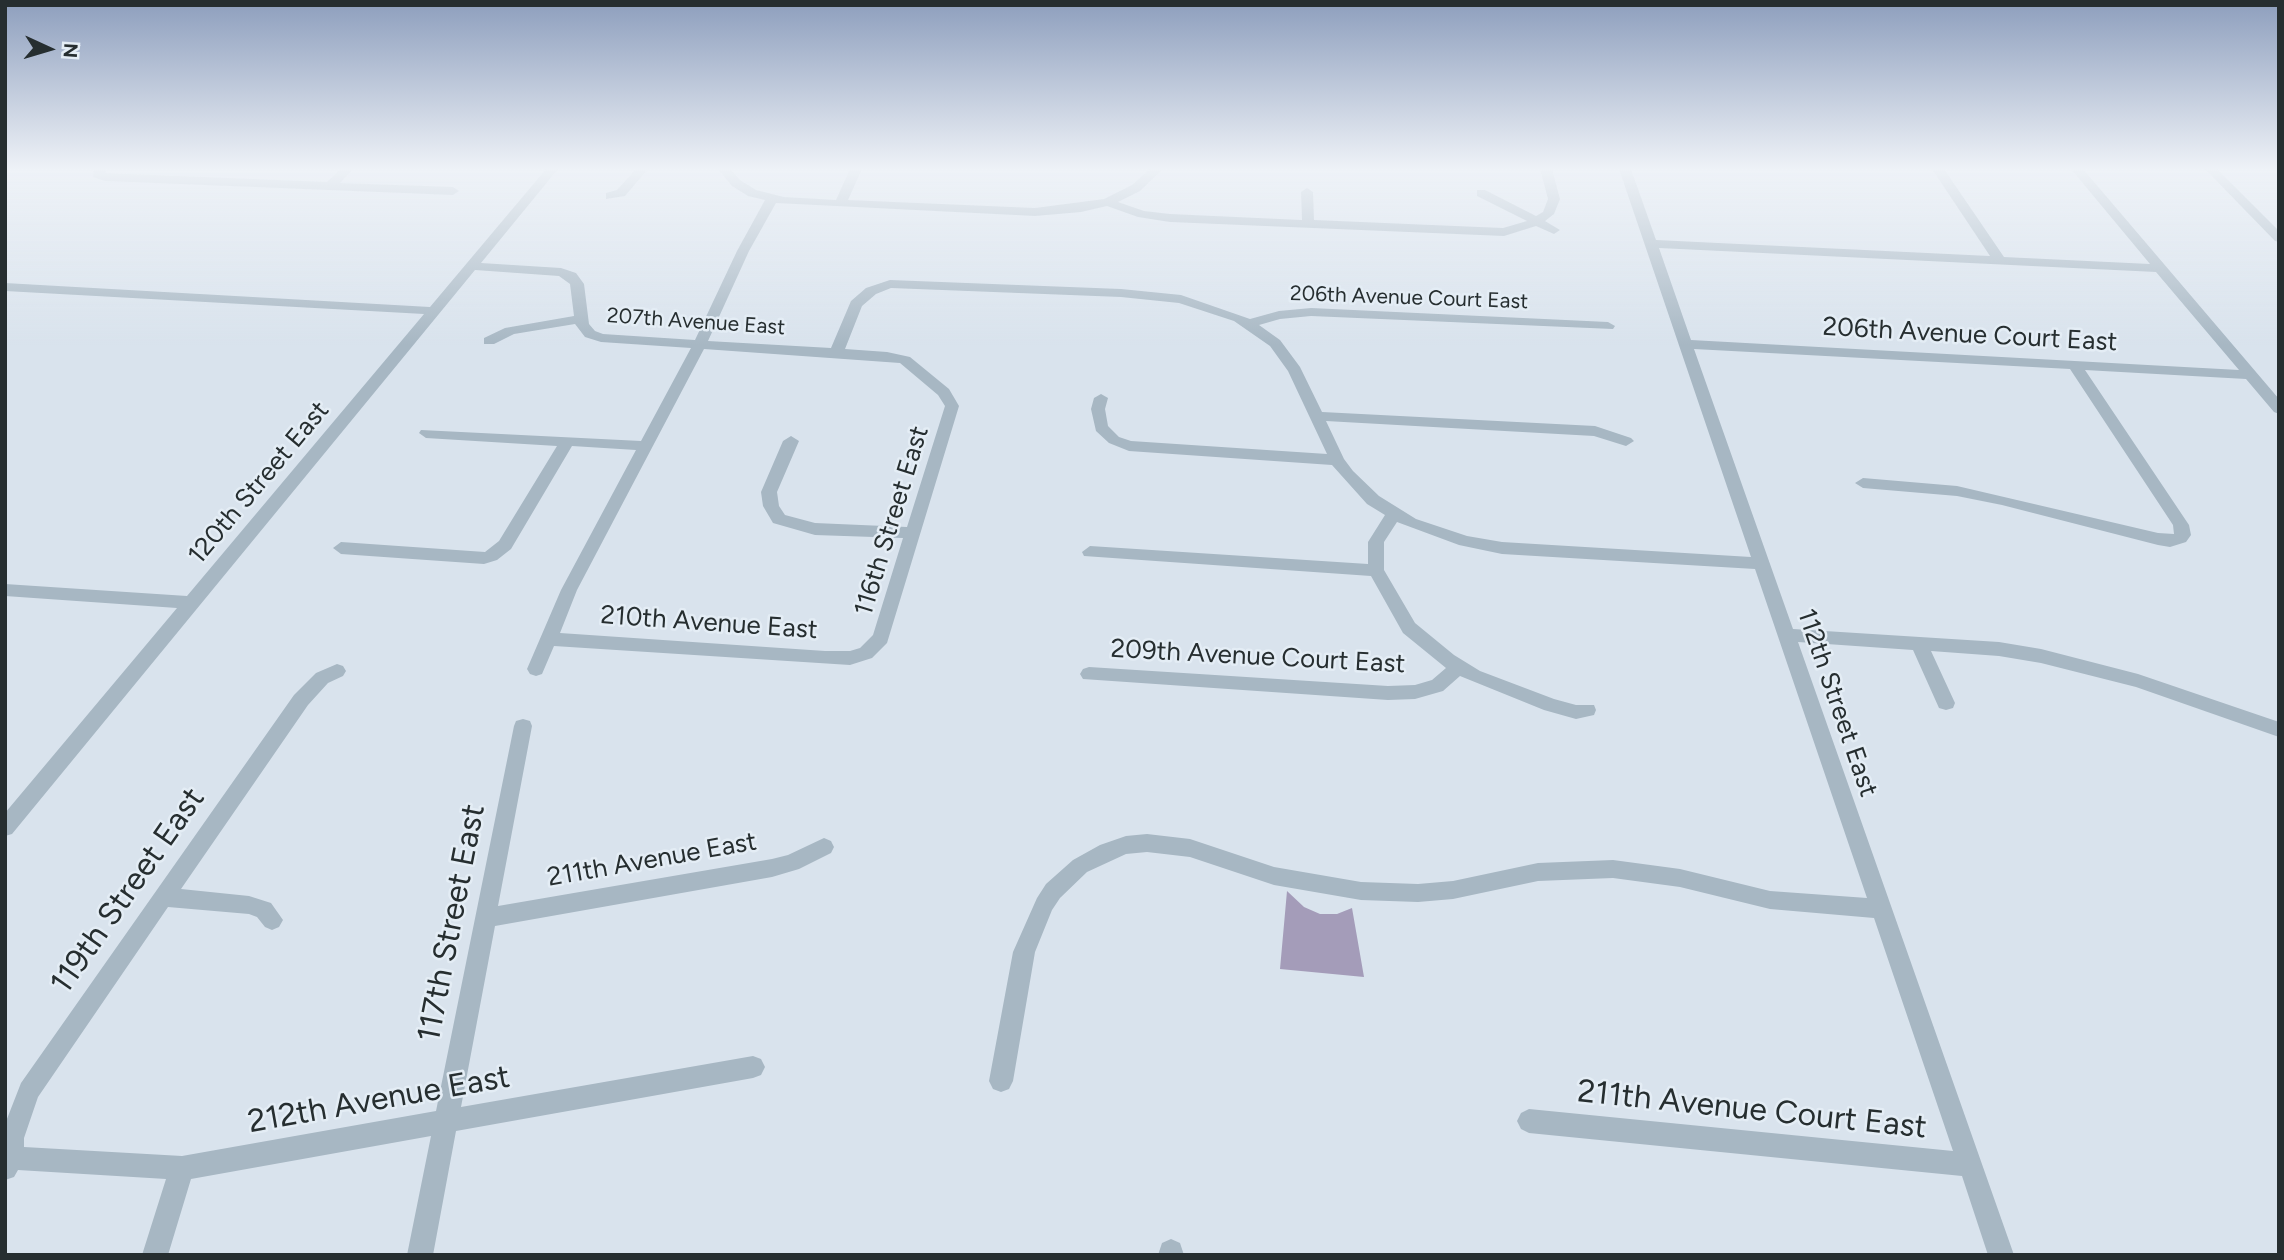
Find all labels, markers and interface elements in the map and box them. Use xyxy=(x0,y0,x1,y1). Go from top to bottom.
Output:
north arrow xyxy=(14,14,84,84)
text: N xyxy=(58,42,82,59)
street label: 206th Avenue Court East xyxy=(1290,281,1528,315)
street label: 207th Avenue East xyxy=(606,303,786,341)
street label: 206th Avenue Court East xyxy=(1822,312,2118,358)
street label: 120th Street East xyxy=(182,395,336,571)
street label: 116th Street East xyxy=(848,422,936,620)
street label: 210th Avenue East xyxy=(599,600,819,646)
street label: 112th Street East xyxy=(1790,605,1884,801)
street label: 209th Avenue Court East xyxy=(1110,634,1406,680)
street label: 119th Street East xyxy=(43,781,213,1001)
street label: 117th Street East xyxy=(410,801,494,1045)
street label: 211th Avenue East xyxy=(545,826,759,894)
street label: 212th Avenue East xyxy=(245,1058,513,1142)
street label: 211th Avenue Court East xyxy=(1576,1073,1928,1147)

